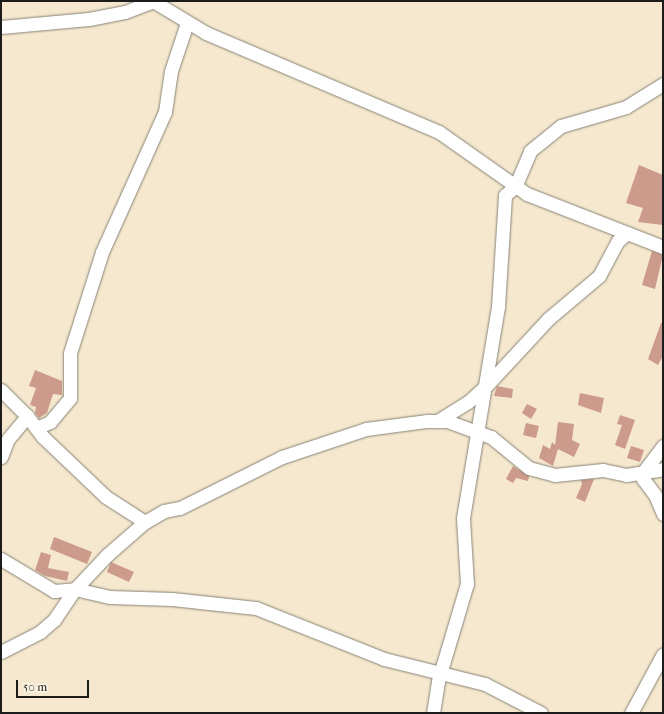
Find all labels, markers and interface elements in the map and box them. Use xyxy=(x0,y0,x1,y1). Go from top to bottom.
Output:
scale bar xyxy=(18,672,91,698)
text: 50 m xyxy=(23,680,47,694)

